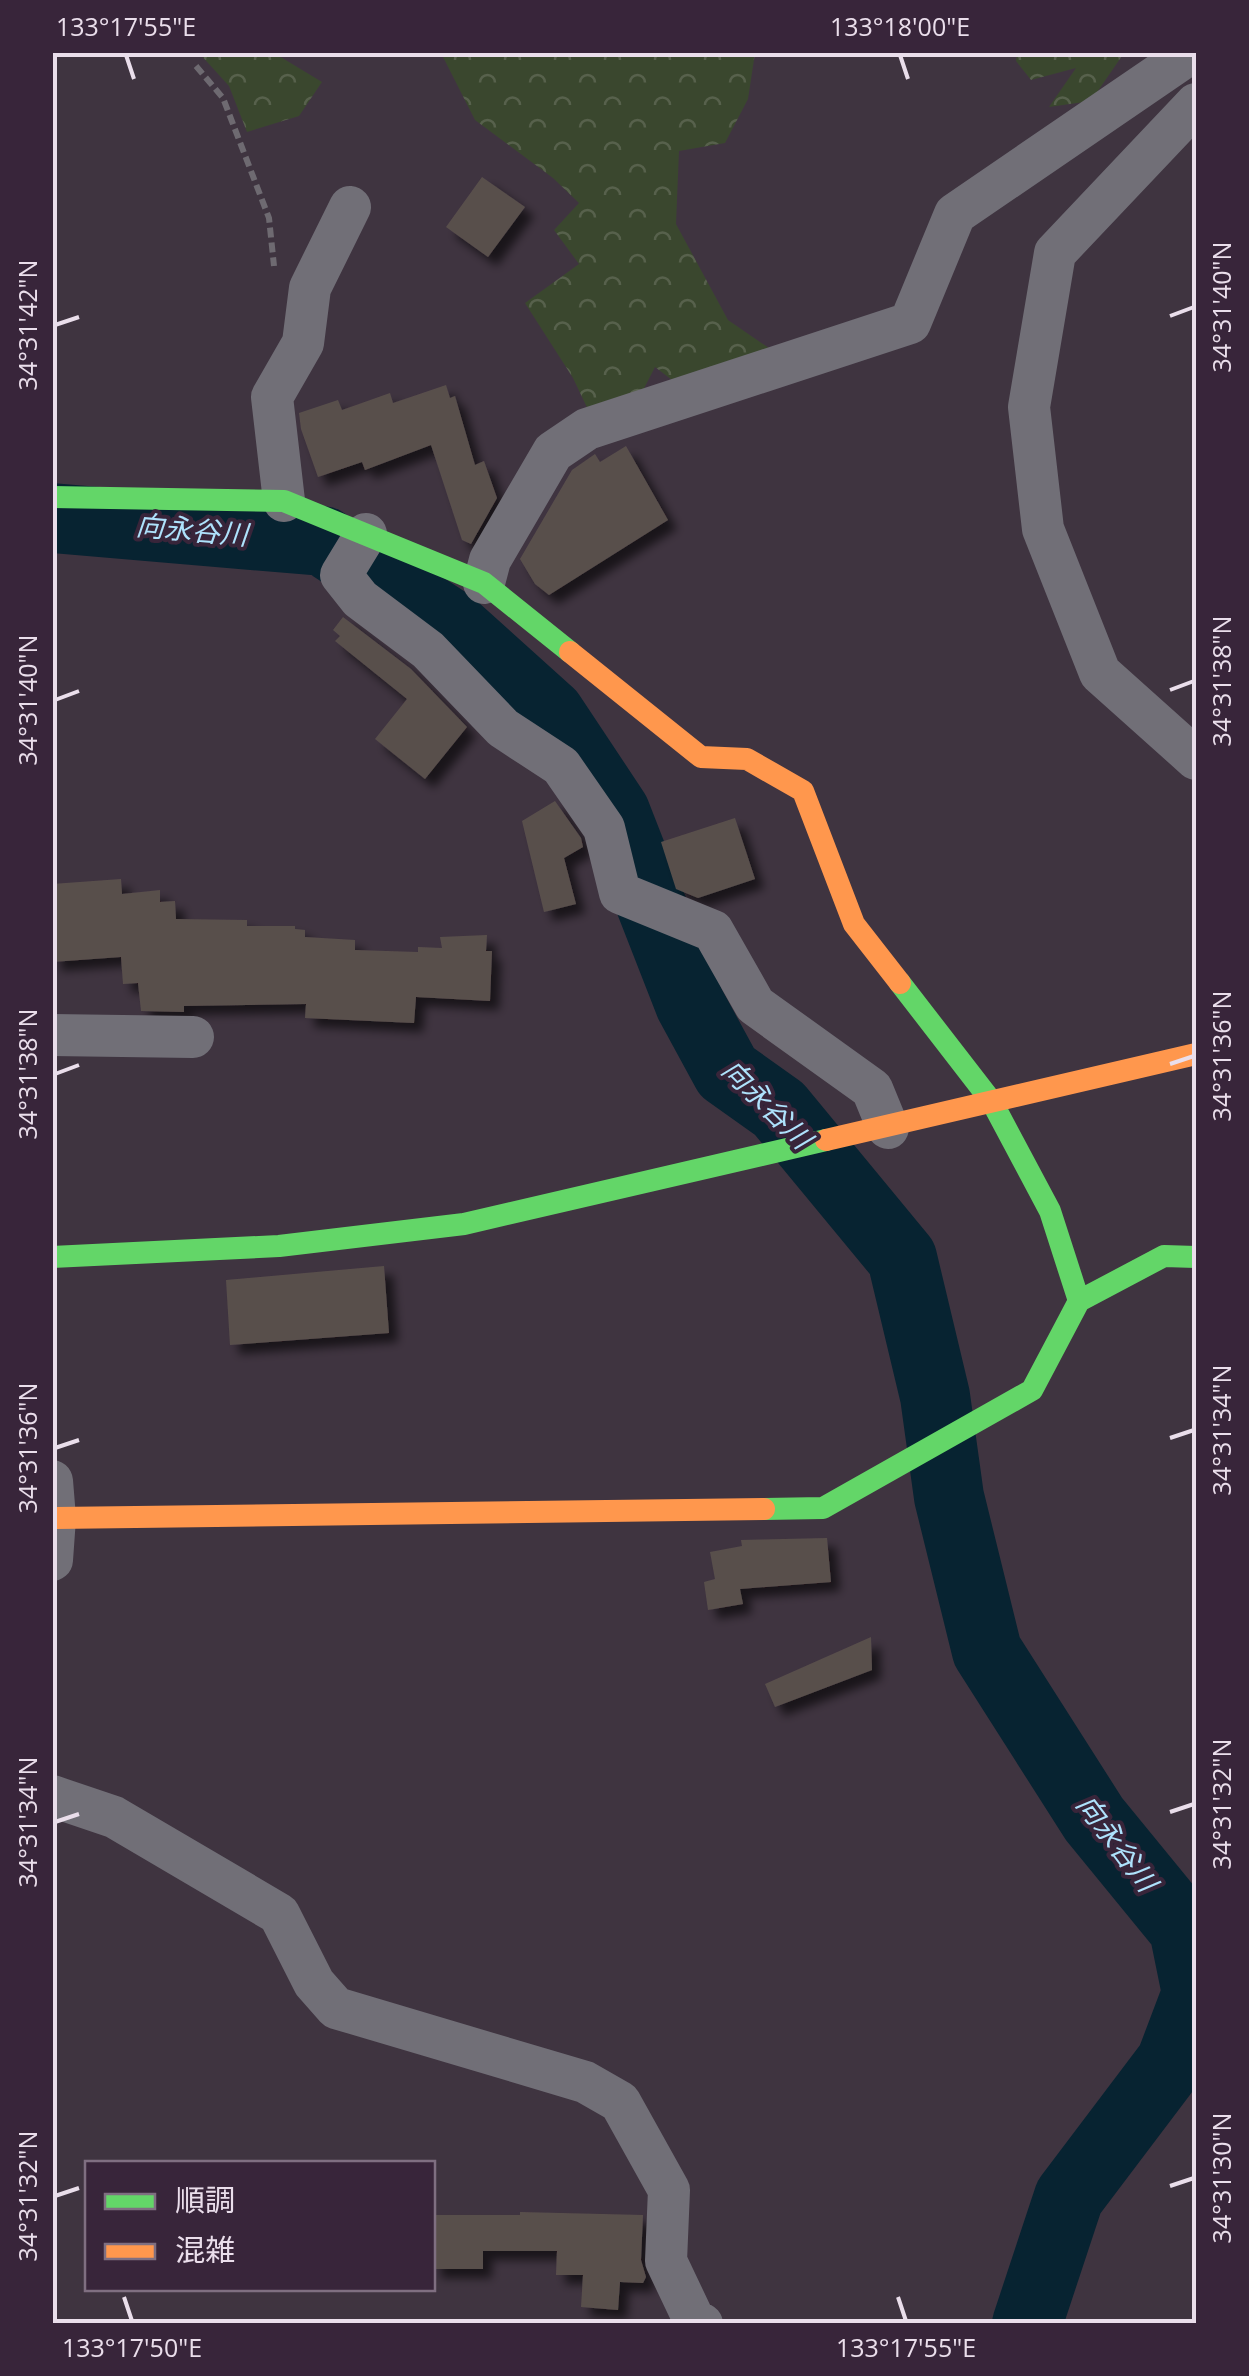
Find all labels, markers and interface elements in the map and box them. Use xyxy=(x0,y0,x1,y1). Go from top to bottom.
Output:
text: 133°17'55"E xyxy=(56,9,196,43)
text: 133°18'00"E xyxy=(830,9,970,43)
text: 34°31'40"N xyxy=(1204,242,1238,372)
text: 34°31'42"N xyxy=(10,260,44,390)
water label: 向永谷川 xyxy=(135,505,253,553)
text: 34°31'38"N xyxy=(1204,616,1238,746)
text: 34°31'40"N xyxy=(10,635,44,765)
text: 34°31'36"N xyxy=(1204,991,1238,1121)
text: 34°31'38"N xyxy=(10,1009,44,1139)
water label: 向永谷川 xyxy=(715,1050,823,1158)
text: 34°31'34"N xyxy=(1204,1365,1238,1495)
text: 34°31'36"N xyxy=(10,1383,44,1513)
text: 34°31'32"N xyxy=(1204,1739,1238,1869)
text: 34°31'34"N xyxy=(10,1757,44,1887)
water label: 向永谷川 xyxy=(1069,1786,1168,1901)
text: 34°31'30"N xyxy=(1204,2113,1238,2243)
text: 34°31'32"N xyxy=(10,2131,44,2261)
legend xyxy=(85,2161,435,2291)
text: 順調 xyxy=(175,2179,235,2220)
text: 混雑 xyxy=(175,2229,235,2270)
text: 133°17'50"E xyxy=(62,2330,202,2364)
text: 133°17'55"E xyxy=(836,2330,976,2364)

